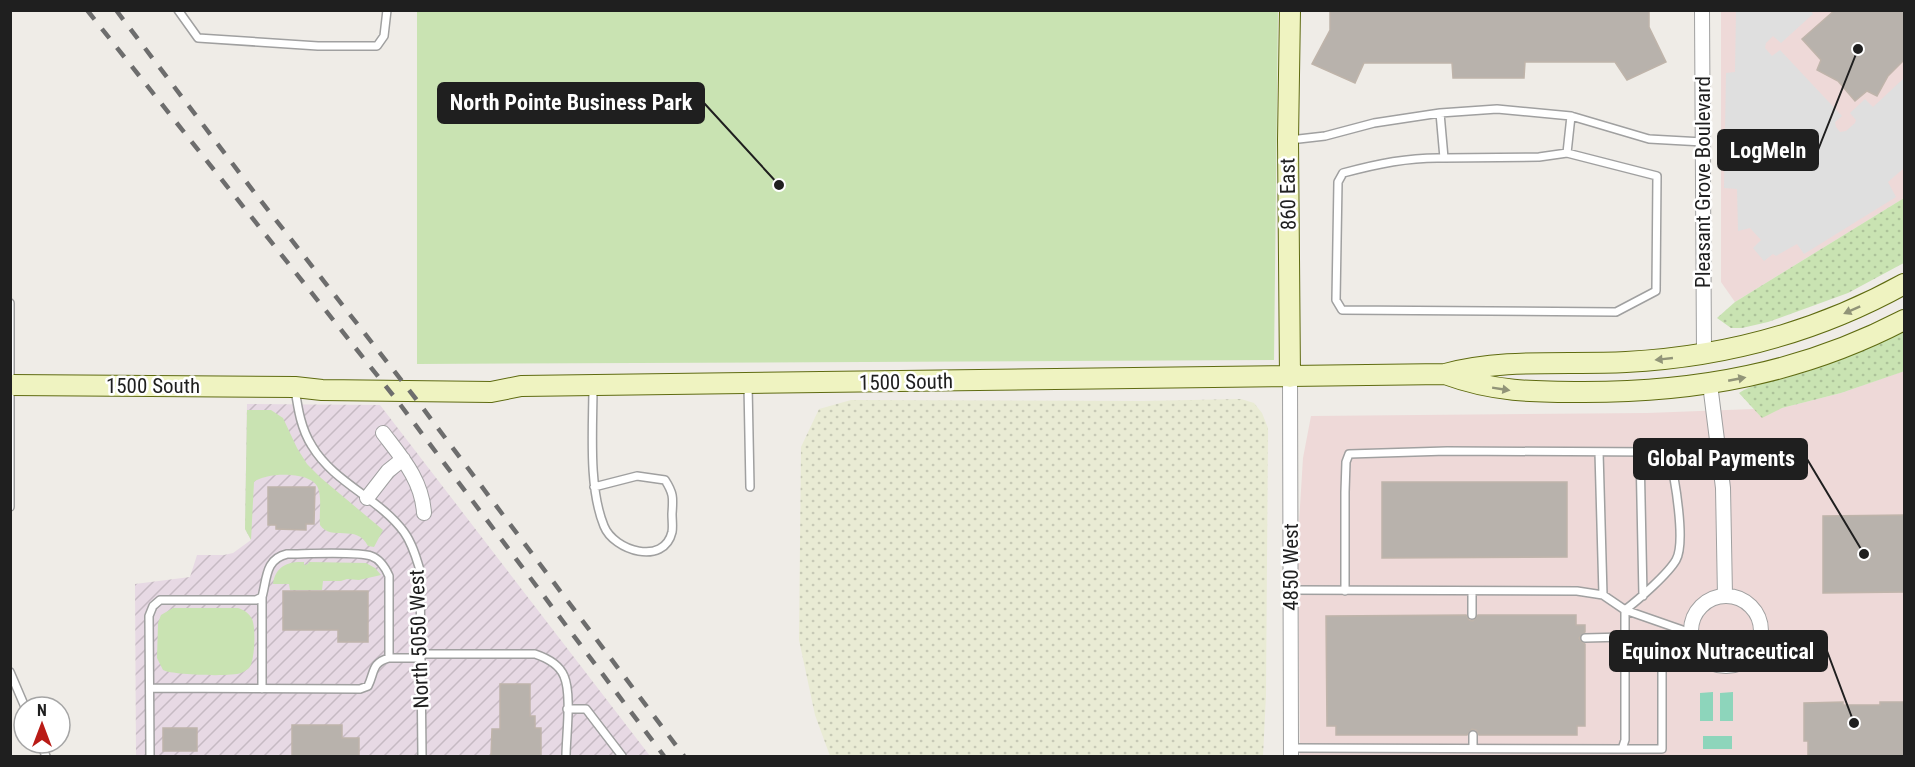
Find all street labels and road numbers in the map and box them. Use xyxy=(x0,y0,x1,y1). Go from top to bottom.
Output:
street label: Pleasant Grove Boulevard xyxy=(1691,76,1715,288)
street label: 860 East xyxy=(1275,158,1301,230)
street label: 1500 South xyxy=(859,369,953,395)
street label: 1500 South xyxy=(106,374,200,398)
street label: 4850 West xyxy=(1279,523,1303,611)
street label: North 5050 West xyxy=(405,569,433,709)

